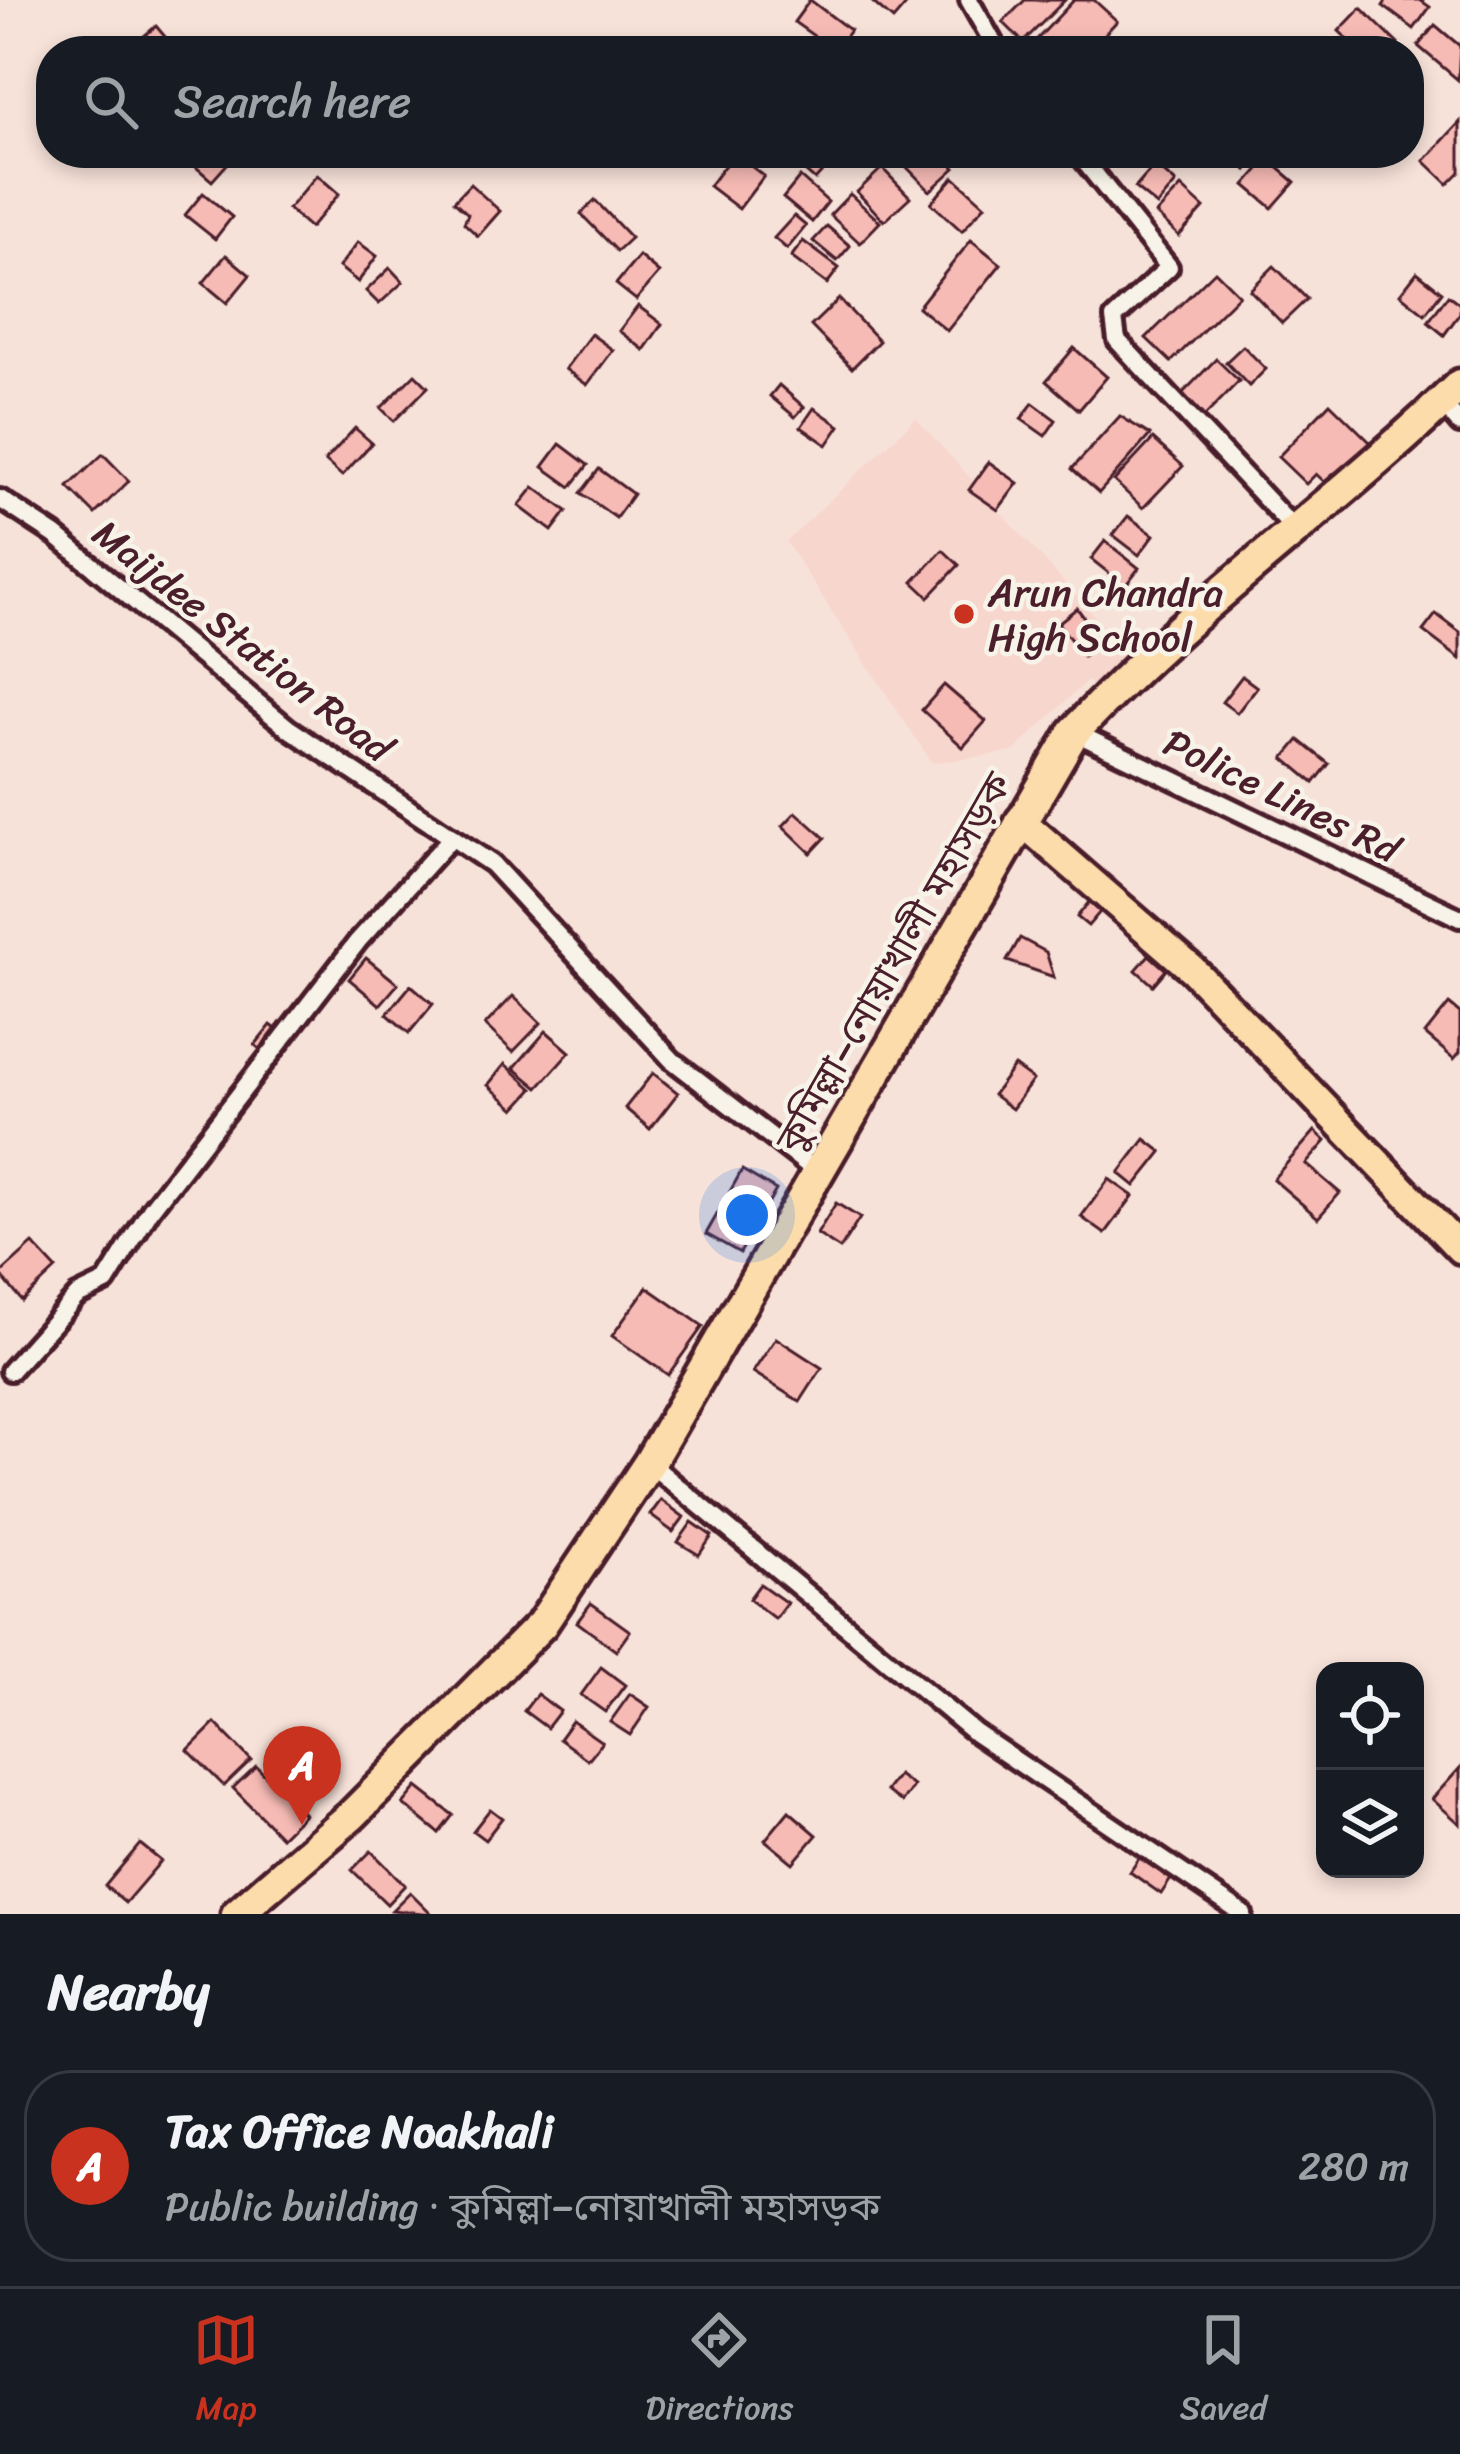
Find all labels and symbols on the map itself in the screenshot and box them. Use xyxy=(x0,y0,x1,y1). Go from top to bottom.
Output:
street label: Maijdee Station Road xyxy=(77,500,410,782)
place label: Arun Chandra High School xyxy=(987,558,1224,672)
marker: Arun Chandra High School xyxy=(951,601,977,627)
street label: Police Lines Rd xyxy=(1152,708,1414,884)
street label: কুমিল্লা–নোয়াখালী মহাসড়ক xyxy=(755,758,1031,1167)
your location xyxy=(717,1185,777,1245)
pin: A xyxy=(263,1726,341,1825)

